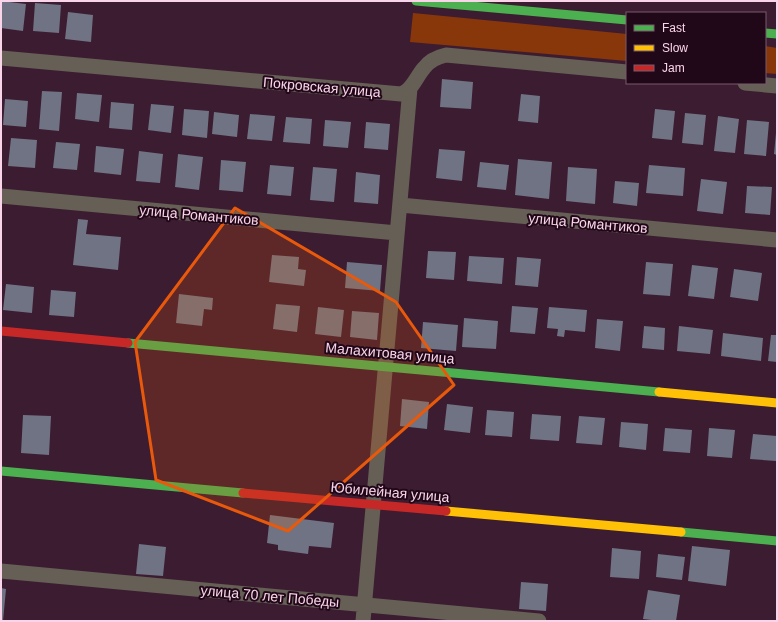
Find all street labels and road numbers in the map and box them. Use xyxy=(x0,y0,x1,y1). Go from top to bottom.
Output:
street label: Покровская улица xyxy=(263,74,382,100)
street label: улица Романтиков xyxy=(139,202,259,228)
street label: улица Романтиков xyxy=(528,210,648,236)
street label: Малахитовая улица xyxy=(325,339,455,367)
street label: Юбилейная улица xyxy=(330,479,450,505)
street label: улица 70 лет Победы xyxy=(200,582,340,610)

